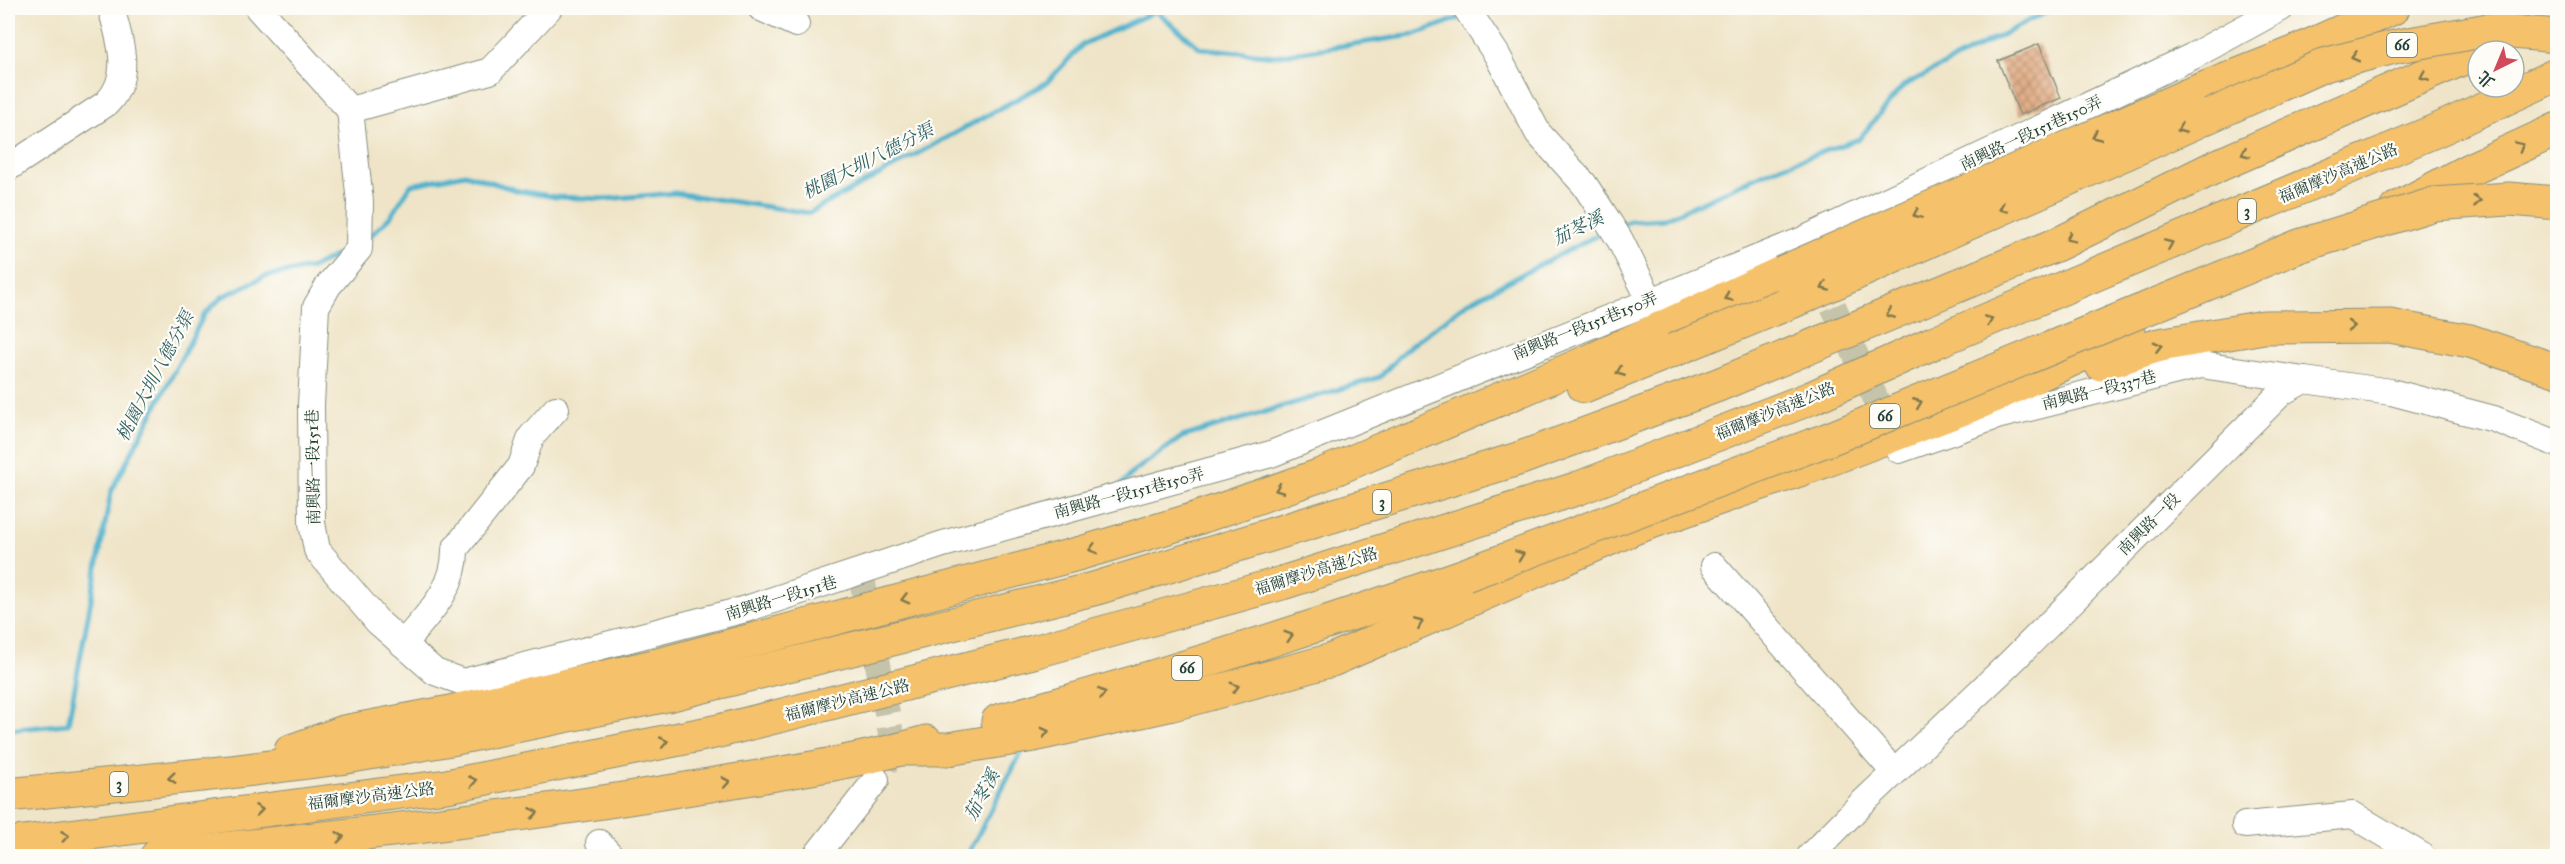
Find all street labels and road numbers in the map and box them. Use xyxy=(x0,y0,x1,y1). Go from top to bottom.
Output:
road number: 66 xyxy=(2387,33,2417,57)
street label: 南興路一段151巷150弄 xyxy=(1957,92,2105,174)
street label: 福爾摩沙高速公路 xyxy=(2275,139,2401,207)
road number: 3 xyxy=(2238,199,2256,223)
street label: 南興路一段151巷150弄 xyxy=(1510,288,1660,364)
street label: 南興路一段337巷 xyxy=(2040,367,2158,413)
street label: 福爾摩沙高速公路 xyxy=(1712,378,1838,444)
road number: 66 xyxy=(1870,404,1900,428)
street label: 南興路一段151巷 xyxy=(302,409,324,525)
street label: 南興路一段151巷150弄 xyxy=(1052,464,1206,522)
street label: 南興路一段 xyxy=(2114,489,2184,559)
road number: 3 xyxy=(1373,490,1391,514)
street label: 福爾摩沙高速公路 xyxy=(1252,543,1380,599)
street label: 南興路一段151巷 xyxy=(723,572,839,624)
road number: 66 xyxy=(1172,656,1202,680)
street label: 福爾摩沙高速公路 xyxy=(783,675,911,725)
road number: 3 xyxy=(110,772,128,796)
street label: 福爾摩沙高速公路 xyxy=(306,779,436,813)

